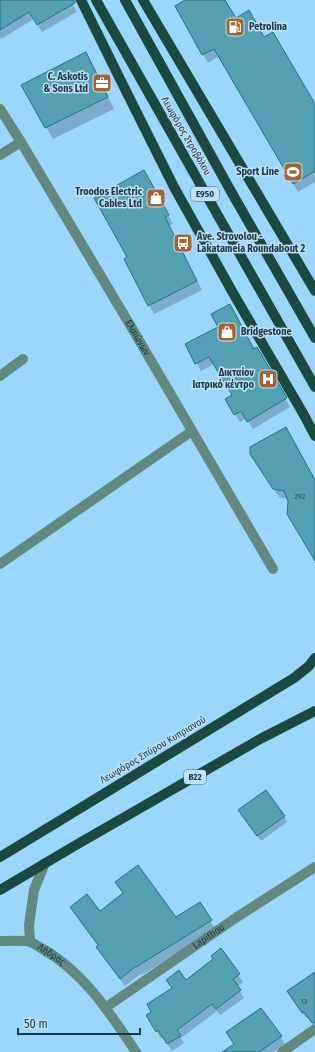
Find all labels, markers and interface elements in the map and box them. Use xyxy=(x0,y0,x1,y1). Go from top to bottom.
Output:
fuel station icon: Petrolina xyxy=(224,16,246,38)
place label: Petrolina xyxy=(249,21,287,33)
place label: C. Askotis & Sons Ltd xyxy=(44,71,89,95)
office icon: C. Askotis & Sons Ltd xyxy=(91,72,113,94)
street label: Λεωφόρος Στροβόλου xyxy=(159,94,214,178)
sports icon: Sport Line xyxy=(282,161,304,183)
place label: Sport Line xyxy=(236,166,279,178)
place label: Troodos Electric Cables Ltd xyxy=(75,186,143,210)
shop icon: Troodos Electric Cables Ltd xyxy=(145,187,167,209)
road number: E950 xyxy=(191,187,219,201)
place label: Ave. Strovolou - Lakatameia Roundabout 2 xyxy=(196,231,305,255)
bus stop icon: Ave. Strovolou - Lakatameia Roundabout 2 xyxy=(172,232,194,254)
street label: Ελαιώνων xyxy=(122,318,153,358)
shop icon: Bridgestone xyxy=(216,321,238,343)
place label: Bridgestone xyxy=(241,326,291,338)
place label: Δικταίον Ιατρικό κέντρο xyxy=(193,366,255,391)
hospital icon: Δικταίον Ιατρικό κέντρο xyxy=(257,368,279,390)
house number: 292 xyxy=(295,492,306,501)
street label: Λεωφόρος Σπύρου Κυπριανού xyxy=(97,713,208,786)
road number: B22 xyxy=(184,770,206,784)
street label: Lapithou xyxy=(190,921,227,952)
street label: Λήδρας xyxy=(35,941,68,969)
house number: 13 xyxy=(301,997,308,1006)
scale bar xyxy=(18,1010,140,1036)
text: 50 m xyxy=(24,1017,48,1031)

